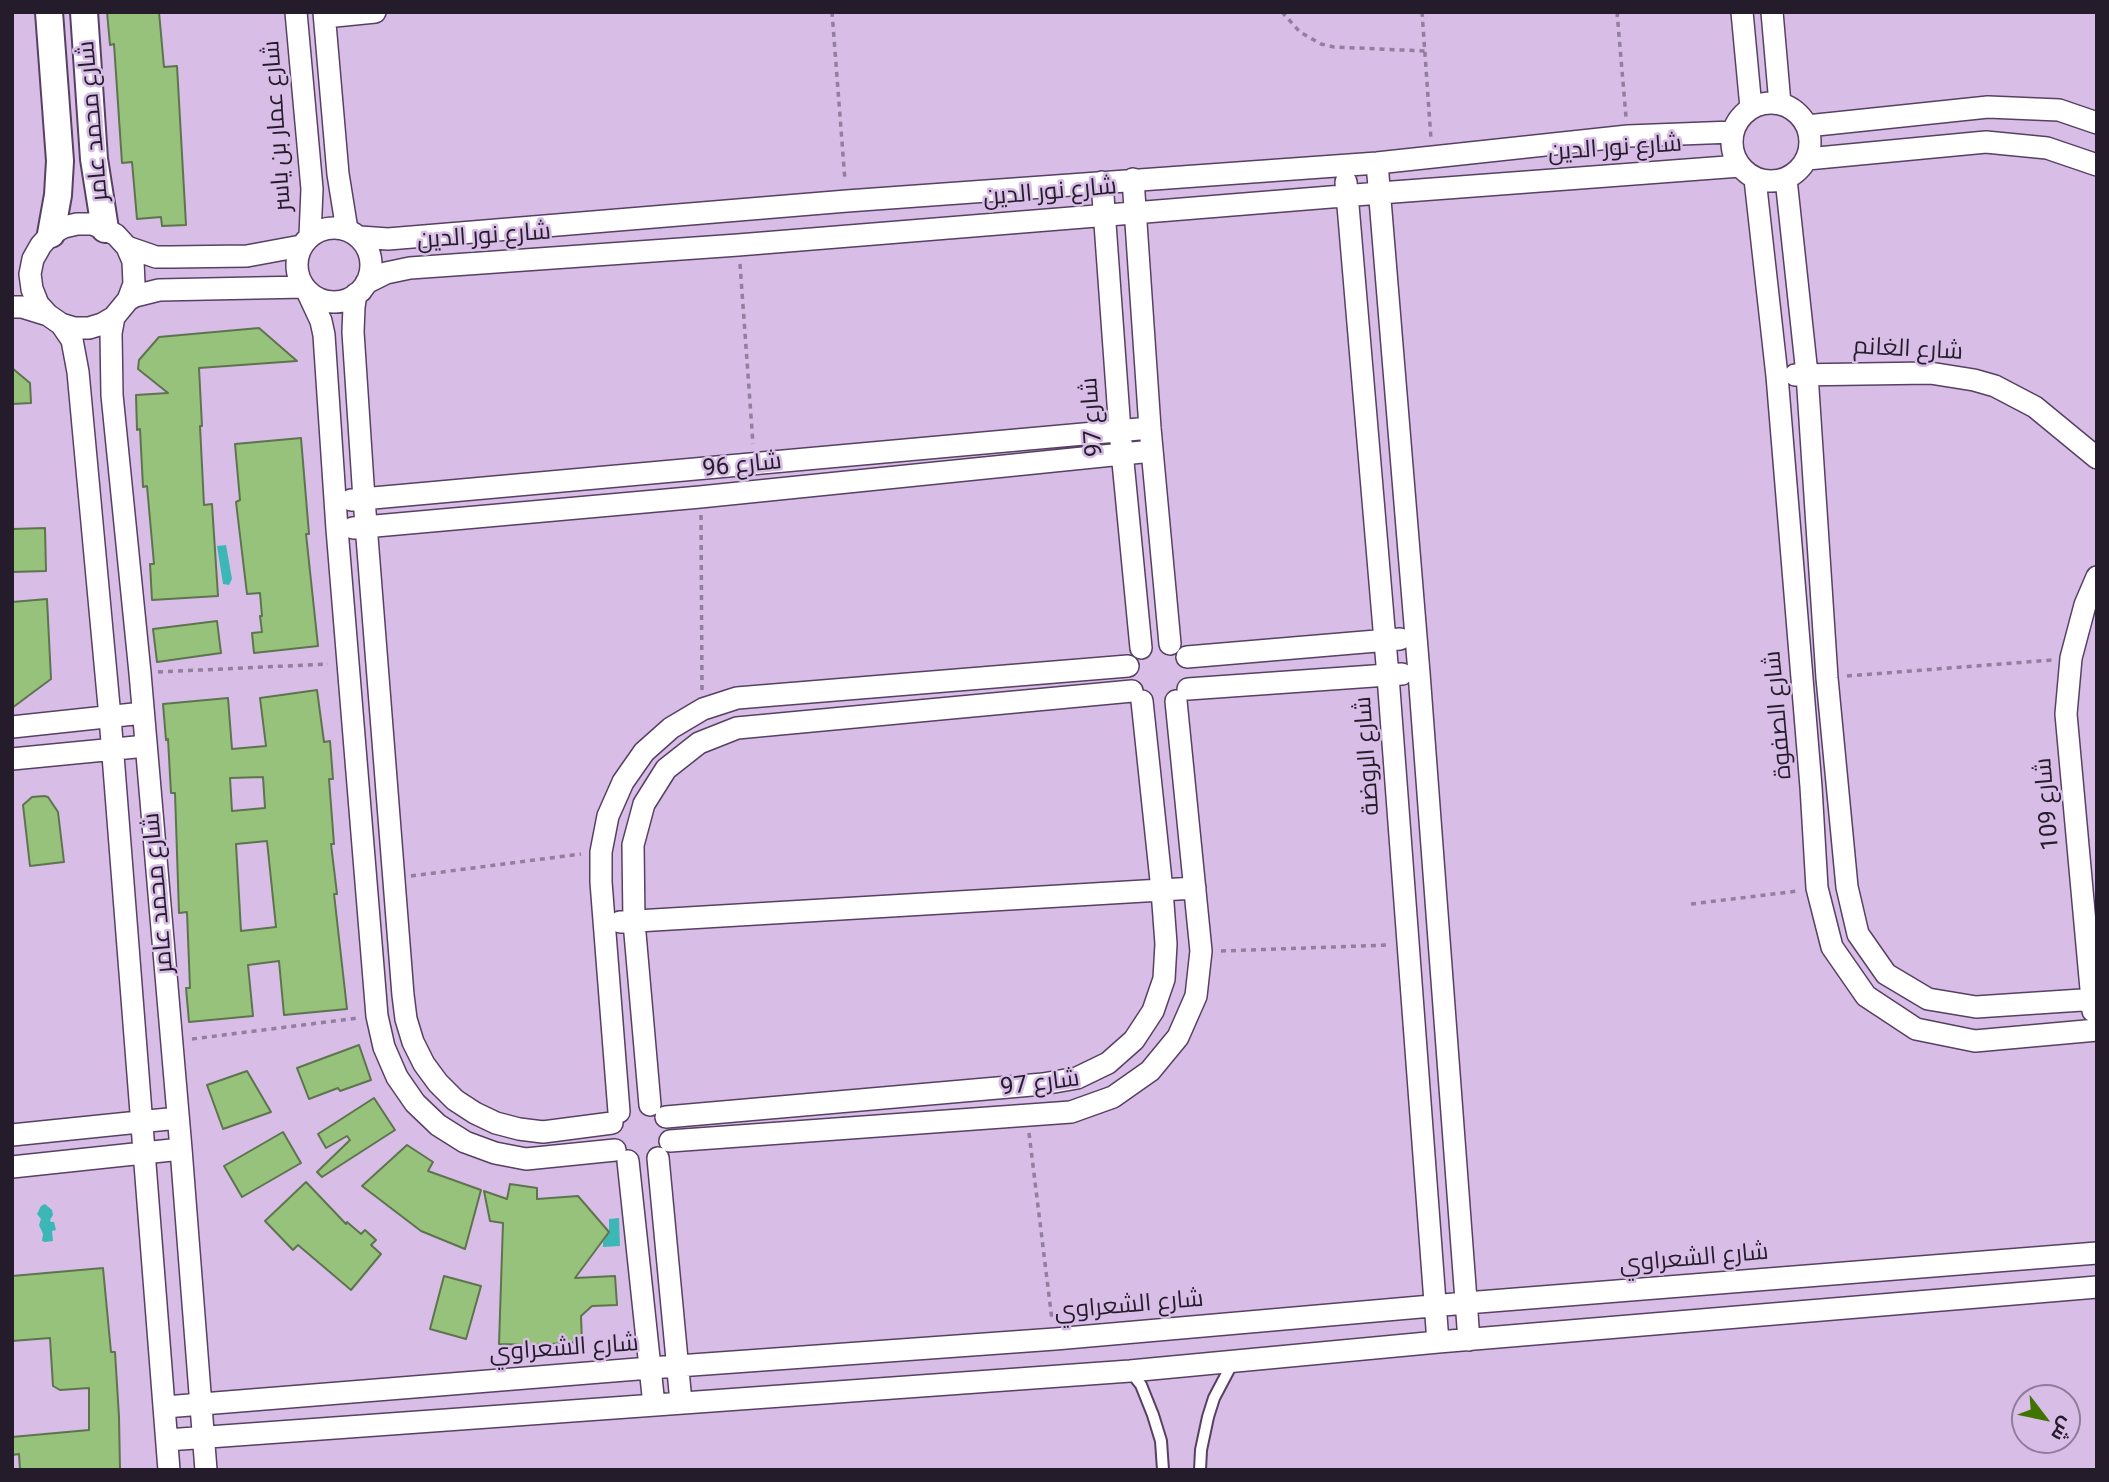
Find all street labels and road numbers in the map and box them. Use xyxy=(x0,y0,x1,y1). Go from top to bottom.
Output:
street label: شارع محمد عامر xyxy=(73,39,115,203)
street label: شارع عمار بن ياسر xyxy=(258,39,298,213)
street label: شارع نور الدين xyxy=(1547,130,1683,168)
street label: شارع نور الدين xyxy=(982,173,1118,213)
street label: شارع نور الدين xyxy=(416,218,552,256)
street label: شارع الغانم xyxy=(1852,333,1964,367)
street label: شارع 97 xyxy=(1076,376,1110,458)
street label: شارع 96 xyxy=(701,448,783,484)
street label: شارع الصفوة xyxy=(1759,649,1799,781)
street label: شارع الروضة xyxy=(1349,695,1387,817)
street label: شارع 109 xyxy=(2030,756,2066,852)
street label: شارع محمد عامر xyxy=(138,811,180,975)
street label: شارع 97 xyxy=(999,1065,1081,1103)
street label: شارع الشعراوي xyxy=(1618,1238,1770,1280)
street label: شارع الشعراوي xyxy=(1053,1285,1205,1327)
street label: شارع الشعراوي xyxy=(488,1329,640,1369)

